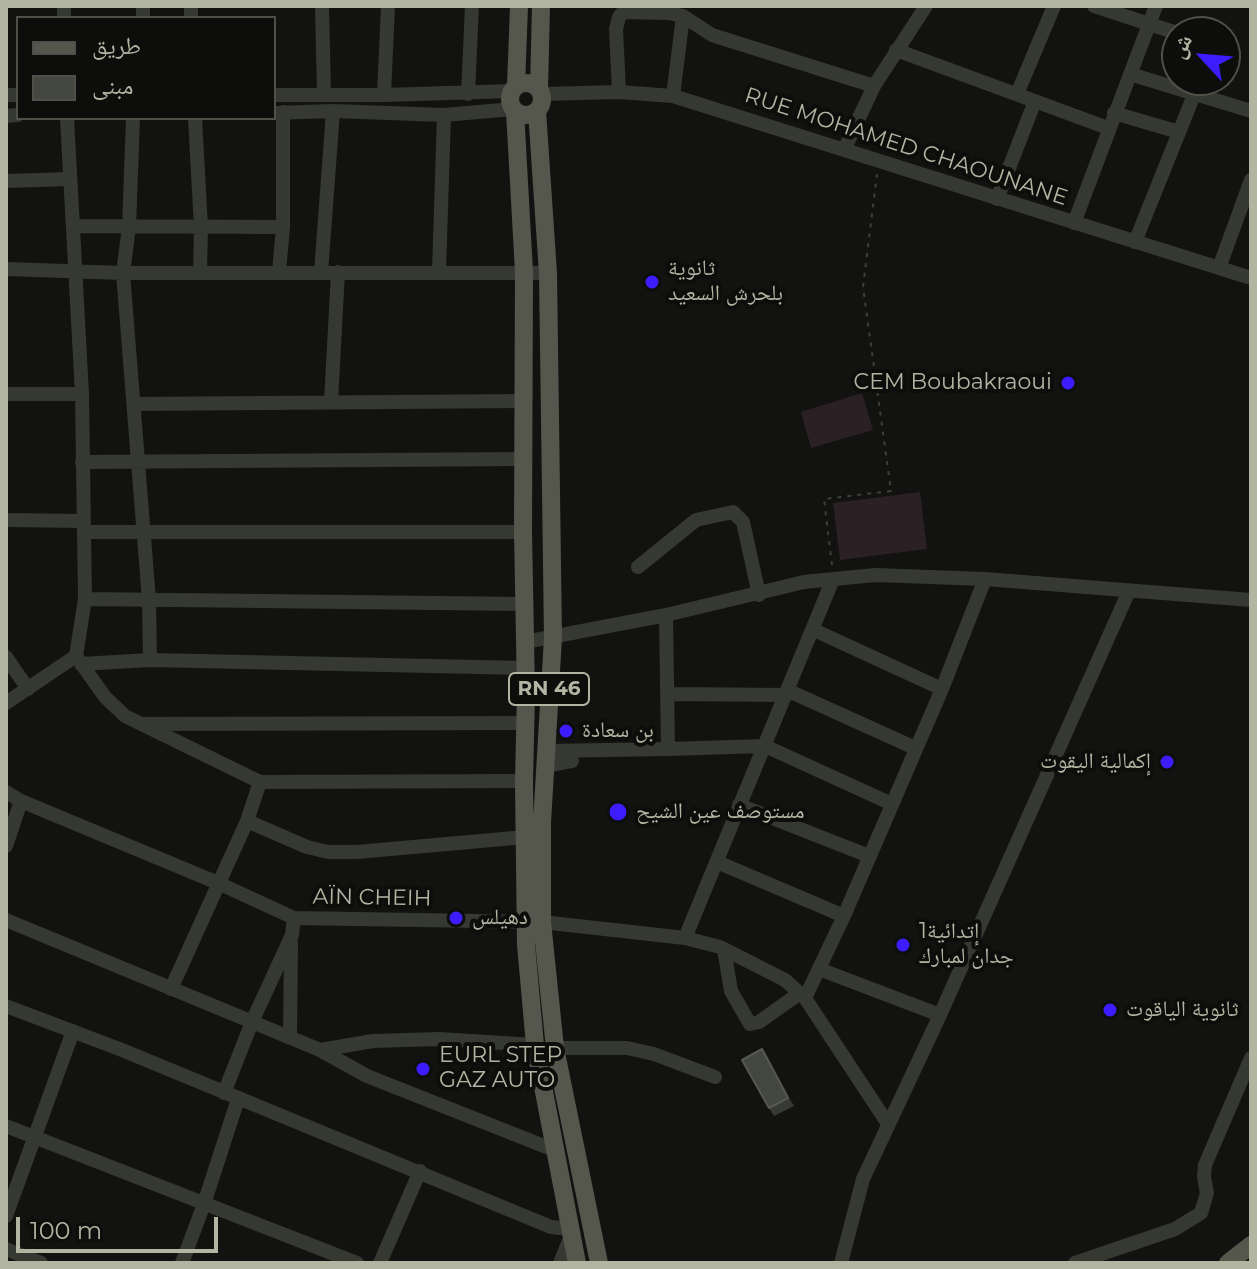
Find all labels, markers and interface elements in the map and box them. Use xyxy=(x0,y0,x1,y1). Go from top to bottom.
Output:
legend xyxy=(16,16,276,120)
north arrow xyxy=(1161,16,1241,96)
text: ش xyxy=(1164,30,1198,63)
text: طريق xyxy=(92,31,141,60)
text: مبنى xyxy=(92,71,133,100)
street label: RUE MOHAMED CHAOUNANE xyxy=(741,82,1071,212)
place label: ثانوية بلحرش السعيد xyxy=(668,256,783,308)
marker: ثانوية بلحرش السعيد xyxy=(643,273,661,291)
place label: CEM Boubakraoui xyxy=(854,370,1052,396)
marker: CEM Boubakraoui xyxy=(1059,374,1077,392)
road number: RN 46 xyxy=(509,673,589,705)
place label: بن سعادة xyxy=(582,718,654,744)
marker: بن سعادة xyxy=(557,722,575,740)
place label: إكمالية اليقوت xyxy=(1040,749,1151,775)
marker: إكمالية اليقوت xyxy=(1158,753,1176,771)
place label: مستوصف عين الشيح xyxy=(636,799,805,825)
marker: مستوصف عين الشيح xyxy=(607,801,629,823)
street label: AÏN CHEIH xyxy=(312,884,432,912)
place label: دهيلس xyxy=(472,905,528,931)
marker: دهيلس xyxy=(447,909,465,927)
place label: 1إتدائية جدان لمبارك xyxy=(919,919,1014,970)
marker: 1إتدائية جدان لمبارك xyxy=(894,936,912,954)
place label: ثانوية الياقوت xyxy=(1126,997,1239,1023)
marker: ثانوية الياقوت xyxy=(1101,1001,1119,1019)
place label: EURL STEP GAZ AUTO xyxy=(439,1043,562,1094)
marker: EURL STEP GAZ AUTO xyxy=(414,1060,432,1078)
scale bar xyxy=(20,1201,222,1251)
text: 100 m xyxy=(30,1216,102,1245)

